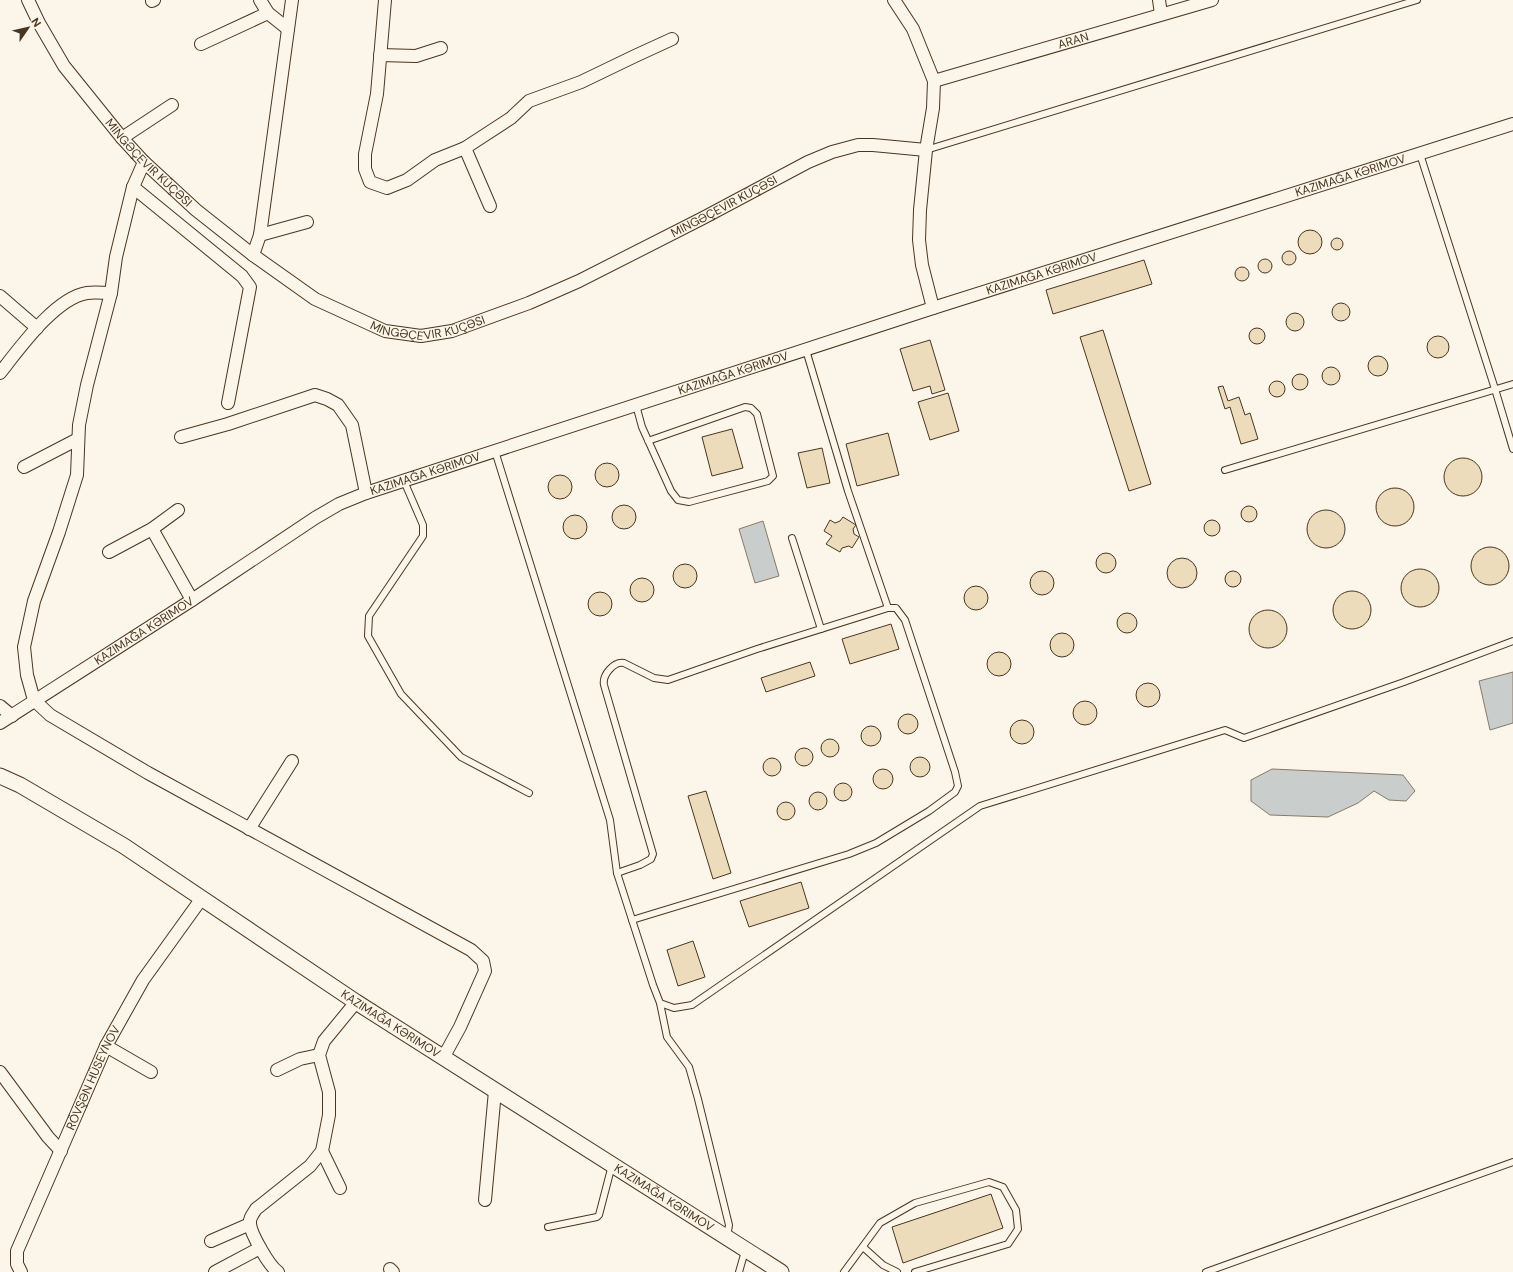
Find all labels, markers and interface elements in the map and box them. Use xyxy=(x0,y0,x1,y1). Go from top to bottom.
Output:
north arrow xyxy=(8,8,48,48)
text: N xyxy=(28,15,44,30)
street label: ARAN xyxy=(1056,28,1091,53)
street label: MINGƏÇEVIR KÜÇƏSI xyxy=(102,115,196,210)
street label: KAZIMAĞA KƏRIMOV xyxy=(1293,151,1408,201)
street label: MINGƏÇEVIR KÜÇƏSI xyxy=(668,172,780,241)
street label: KAZIMAĞA KƏRIMOV xyxy=(984,249,1099,299)
street label: MINGƏÇEVIR KÜÇƏSI xyxy=(367,312,487,344)
street label: KAZIMAĞA KƏRIMOV xyxy=(676,348,790,399)
street label: KAZIMAĞA KƏRIMOV xyxy=(368,448,482,499)
street label: KAZIMAĞA KƏRIMOV xyxy=(91,593,197,669)
street label: KAZIMAĞA KƏRIMOV xyxy=(338,986,443,1062)
street label: RÖVŞƏN HÜSEYNOV xyxy=(62,1023,124,1133)
street label: KAZIMAĞA KƏRIMOV xyxy=(611,1160,717,1235)

